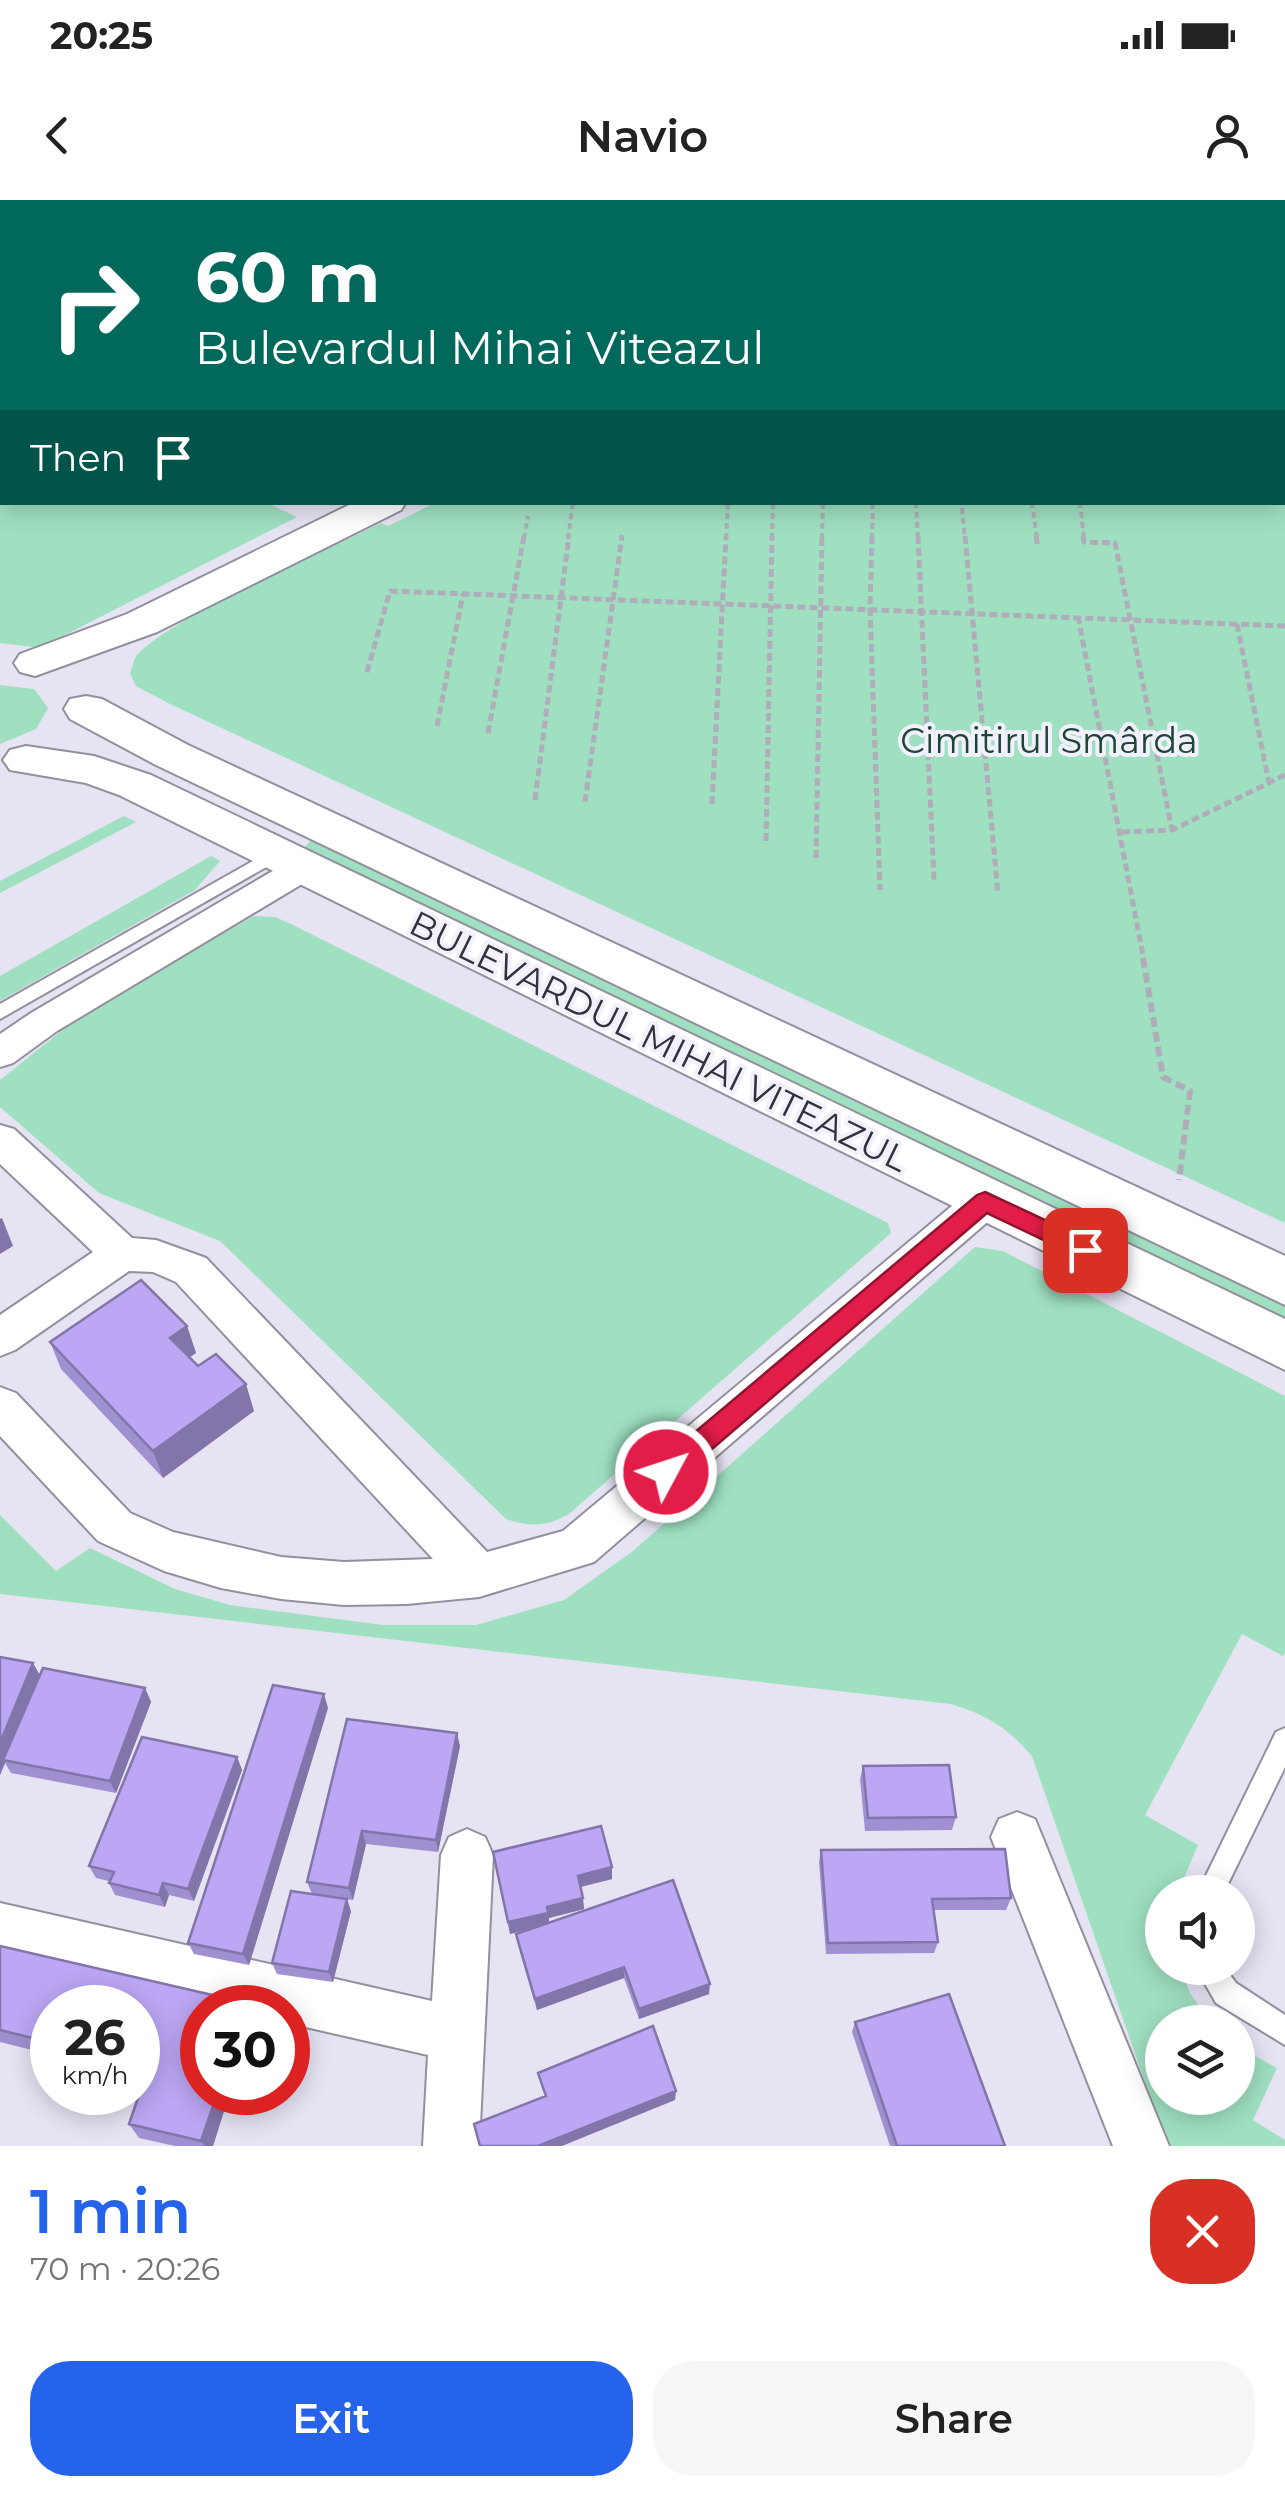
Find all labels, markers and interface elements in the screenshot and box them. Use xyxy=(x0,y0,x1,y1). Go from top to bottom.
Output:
text: 20:25 xyxy=(50,12,153,59)
icon: back xyxy=(30,108,85,163)
text: Navio xyxy=(577,108,708,163)
icon: person xyxy=(1200,108,1255,163)
text: 60 m xyxy=(195,234,380,320)
icon: right xyxy=(30,240,160,370)
text: Bulevardul Mihai Viteazul xyxy=(195,320,764,375)
icon: arrive xyxy=(146,430,201,485)
text: Then xyxy=(30,434,126,481)
park label: Cimitirul Smârda xyxy=(900,719,1198,762)
street label: BULEVARDUL MIHAI VITEAZUL xyxy=(403,901,916,1181)
pin xyxy=(1043,1208,1128,1293)
icon: arrive xyxy=(1058,1223,1113,1278)
position arrow xyxy=(614,1420,718,1524)
map controls xyxy=(1145,1875,1255,2115)
button: sound xyxy=(1145,1875,1255,1985)
speed limit sign: 30 xyxy=(180,1985,310,2115)
button: layers xyxy=(1145,2005,1255,2115)
text: 26 xyxy=(64,2007,126,2068)
text: km/h xyxy=(62,2060,128,2090)
text: 1 min xyxy=(30,2175,191,2248)
button: close xyxy=(1150,2179,1255,2284)
text: 70 m · 20:26 xyxy=(30,2249,220,2288)
button: Exit xyxy=(30,2361,633,2476)
button: Share xyxy=(653,2361,1255,2476)

